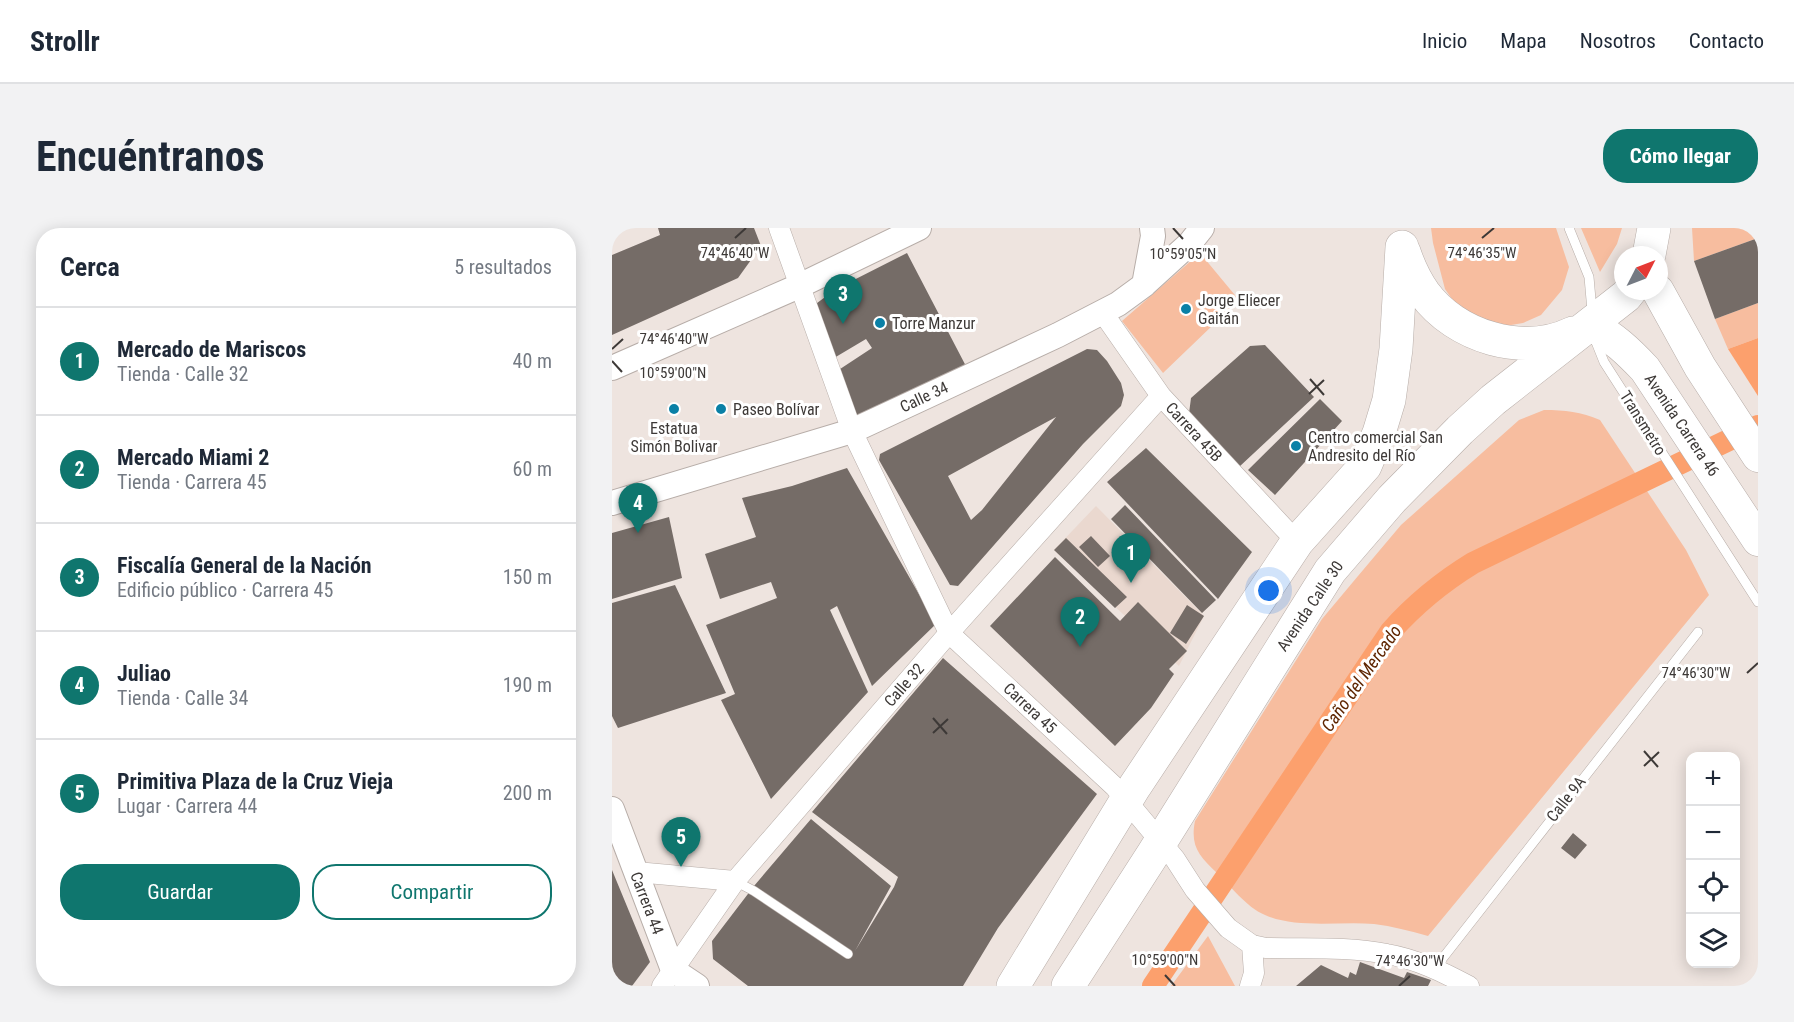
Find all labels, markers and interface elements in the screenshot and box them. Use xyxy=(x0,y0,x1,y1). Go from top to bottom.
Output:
text: Strollr xyxy=(30,25,100,58)
text: Inicio xyxy=(1422,29,1467,53)
text: Mapa xyxy=(1500,29,1547,53)
text: Nosotros xyxy=(1580,29,1656,53)
text: Contacto xyxy=(1689,29,1764,53)
button: Cómo llegar xyxy=(1603,129,1758,183)
text: Encuéntranos xyxy=(36,132,265,181)
text: 74°46'40"W xyxy=(701,244,770,262)
text: 74°46'35"W xyxy=(1448,244,1517,262)
text: 10°59'05"N xyxy=(1150,245,1216,263)
north arrow xyxy=(1614,246,1668,300)
text: Cerca xyxy=(60,252,120,282)
text: 5 resultados xyxy=(454,255,552,279)
pin: 3 xyxy=(824,274,862,324)
place label: Jorge Eliecer Gaitán xyxy=(1198,291,1280,328)
marker: Jorge Eliecer Gaitán xyxy=(1179,302,1193,316)
place label: Torre Manzur xyxy=(892,314,976,333)
marker: Torre Manzur xyxy=(873,316,887,330)
text: 74°46'40"W xyxy=(640,330,709,348)
text: Mercado de Mariscos xyxy=(117,337,306,362)
text: 1 xyxy=(74,349,85,373)
text: 40 m xyxy=(513,349,552,373)
text: Tienda · Calle 32 xyxy=(117,362,248,386)
text: 10°59'00"N xyxy=(640,364,706,382)
street label: Avenida Carrera 46 xyxy=(1641,370,1723,480)
street label: Calle 34 xyxy=(897,378,951,416)
street label: Transmetro xyxy=(1616,387,1670,459)
street label: Carrera 45B xyxy=(1162,398,1226,466)
place label: Paseo Bolívar xyxy=(733,400,820,419)
marker: Estatua Simón Bolivar xyxy=(667,402,681,416)
marker: Paseo Bolívar xyxy=(714,402,728,416)
place label: Estatua Simón Bolivar xyxy=(631,419,718,456)
place label: Centro comercial San Andresito del Río xyxy=(1308,428,1443,465)
marker: Centro comercial San Andresito del Río xyxy=(1289,439,1303,453)
text: Mercado Miami 2 xyxy=(117,445,269,470)
text: 2 xyxy=(74,457,85,481)
text: 60 m xyxy=(513,457,552,481)
text: Tienda · Carrera 45 xyxy=(117,470,267,494)
pin: 4 xyxy=(618,484,658,533)
pin: 1 xyxy=(1112,534,1150,583)
text: Fiscalía General de la Nación xyxy=(117,553,372,578)
street label: Avenida Calle 30 xyxy=(1273,557,1347,655)
text: 3 xyxy=(74,565,85,589)
text: 150 m xyxy=(503,565,552,589)
your location xyxy=(1254,576,1283,605)
text: Edificio público · Carrera 45 xyxy=(117,578,333,602)
pin: 2 xyxy=(1060,598,1100,647)
water label: Caño del Mercado xyxy=(1317,621,1405,735)
street label: Calle 32 xyxy=(880,659,928,710)
text: Juliao xyxy=(117,661,171,686)
text: 74°46'30"W xyxy=(1662,664,1731,682)
text: 4 xyxy=(74,673,85,697)
text: 190 m xyxy=(503,673,552,697)
street label: Carrera 45 xyxy=(1000,679,1061,737)
text: Tienda · Calle 34 xyxy=(117,686,248,710)
map controls xyxy=(1686,752,1740,968)
button: + xyxy=(1686,752,1740,806)
text: Primitiva Plaza de la Cruz Vieja xyxy=(117,769,393,794)
street label: Calle 9A xyxy=(1542,773,1590,825)
text: 5 xyxy=(74,781,85,805)
text: 200 m xyxy=(503,781,552,805)
text: Lugar · Carrera 44 xyxy=(117,794,257,818)
button: − xyxy=(1686,806,1740,860)
pin: 5 xyxy=(662,818,700,867)
button: locate xyxy=(1686,860,1740,914)
button: Guardar xyxy=(60,864,300,920)
button: Compartir xyxy=(312,864,552,920)
street label: Carrera 44 xyxy=(626,869,668,937)
button: layers xyxy=(1686,914,1740,968)
text: 10°59'00"N xyxy=(1132,951,1198,969)
text: 74°46'30"W xyxy=(1376,952,1445,970)

